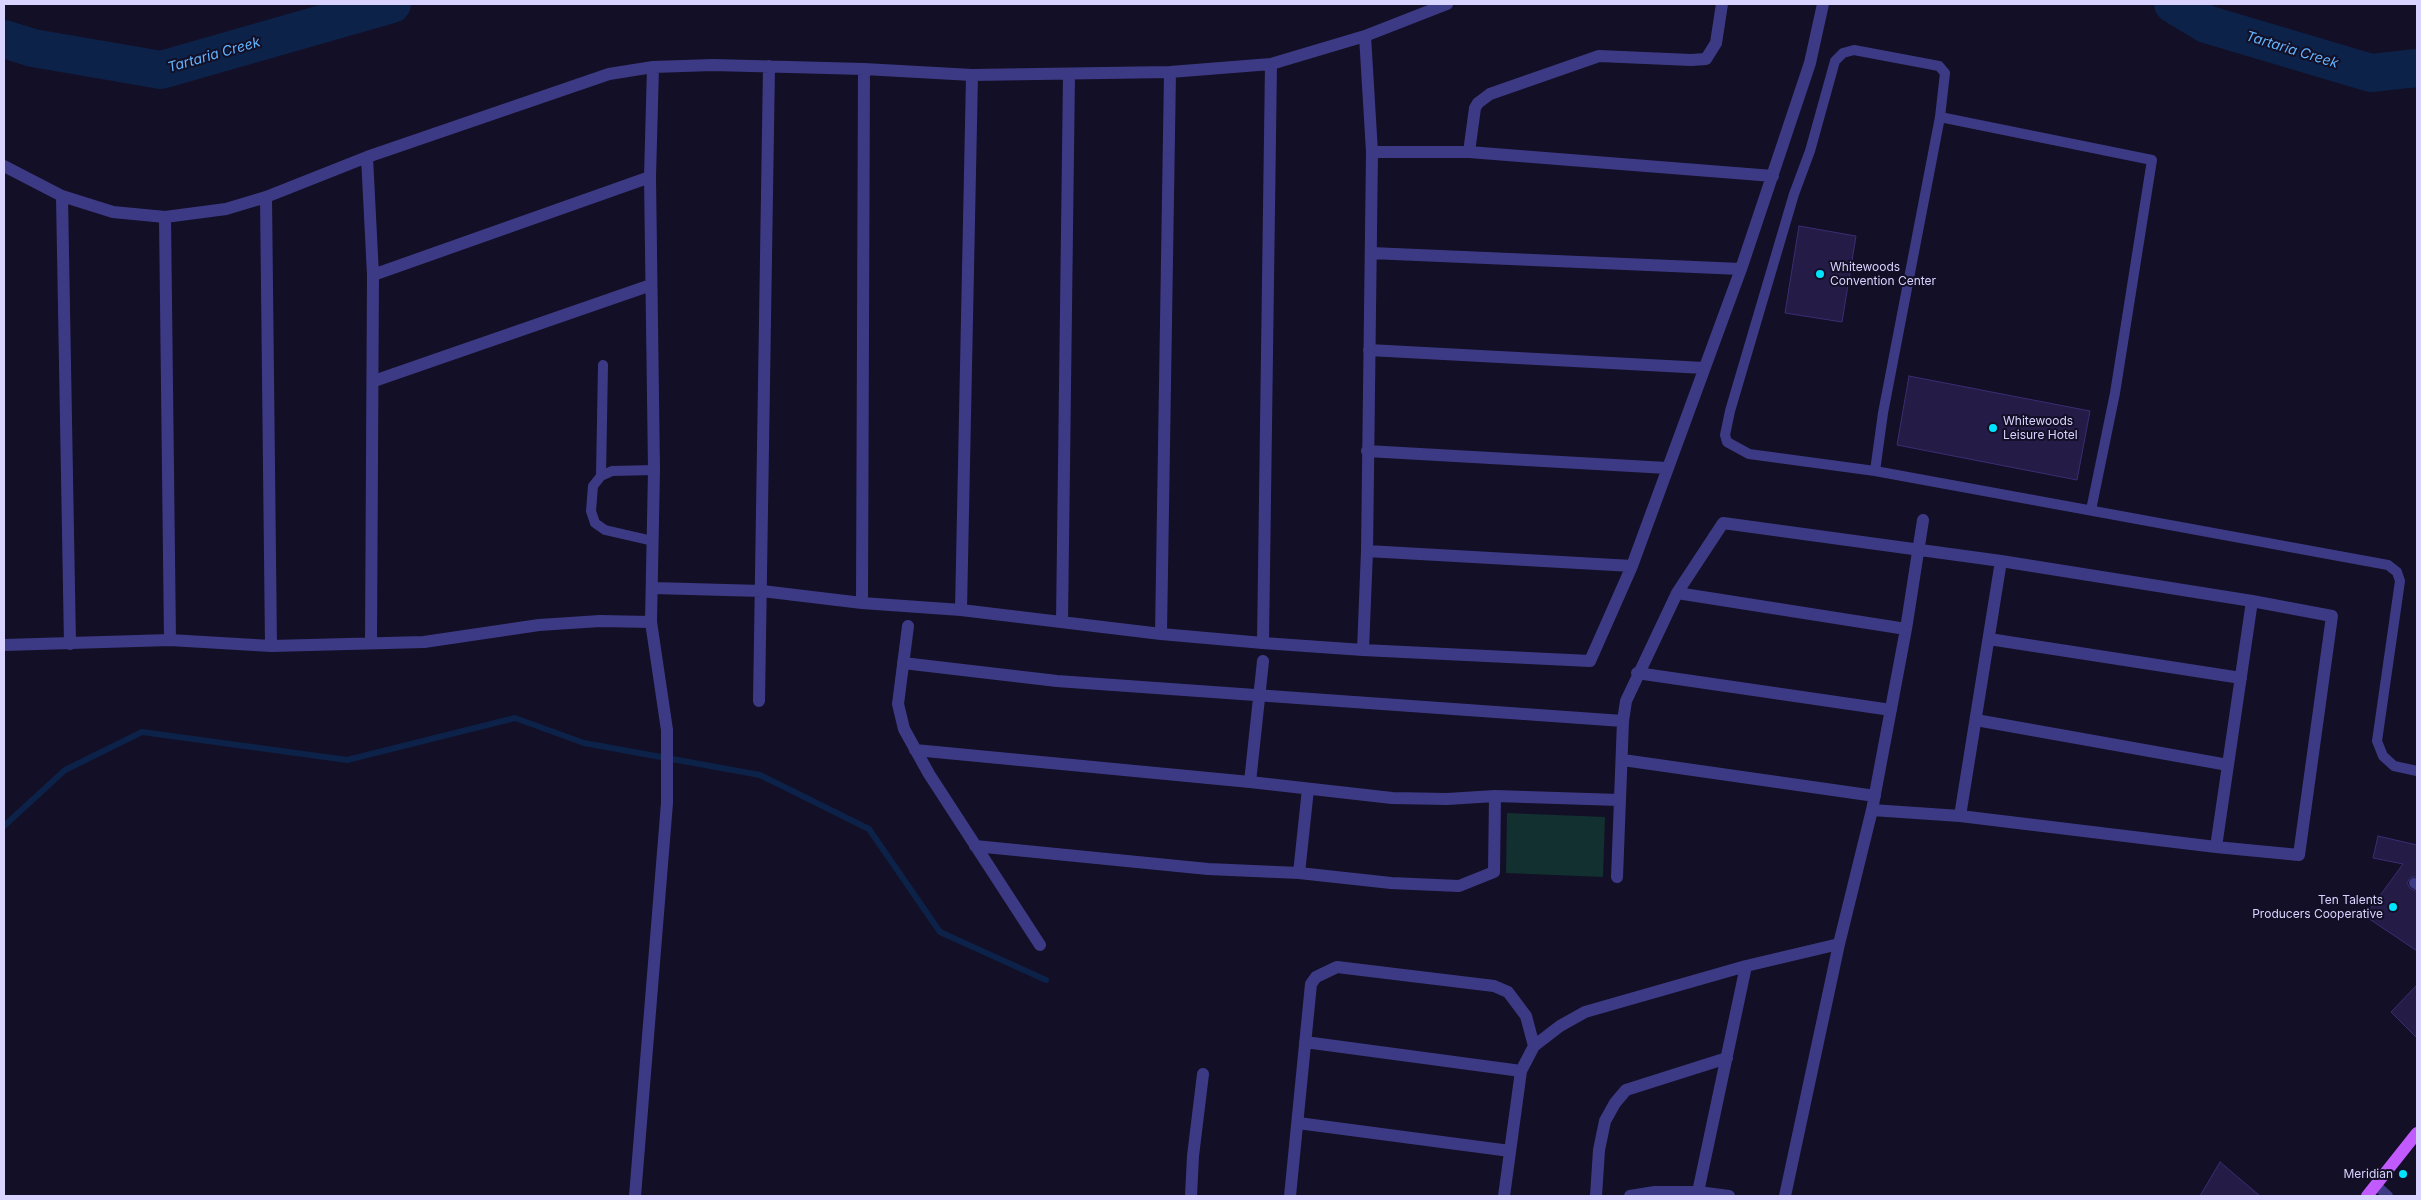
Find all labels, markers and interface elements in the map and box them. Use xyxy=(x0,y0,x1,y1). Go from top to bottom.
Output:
water label: Tartaria Creek xyxy=(2244,28,2340,72)
water label: Tartaria Creek xyxy=(166,34,262,76)
place label: Whitewoods Convention Center xyxy=(1830,260,1936,288)
marker: Whitewoods Convention Center xyxy=(1814,268,1826,280)
place label: Whitewoods Leisure Hotel xyxy=(2003,414,2078,442)
marker: Whitewoods Leisure Hotel xyxy=(1987,422,1999,434)
place label: Ten Talents Producers Cooperative xyxy=(2252,893,2383,921)
marker: Ten Talents Producers Cooperative xyxy=(2387,901,2399,913)
place label: Meridian xyxy=(2343,1167,2393,1181)
marker: Meridian xyxy=(2397,1168,2409,1180)

